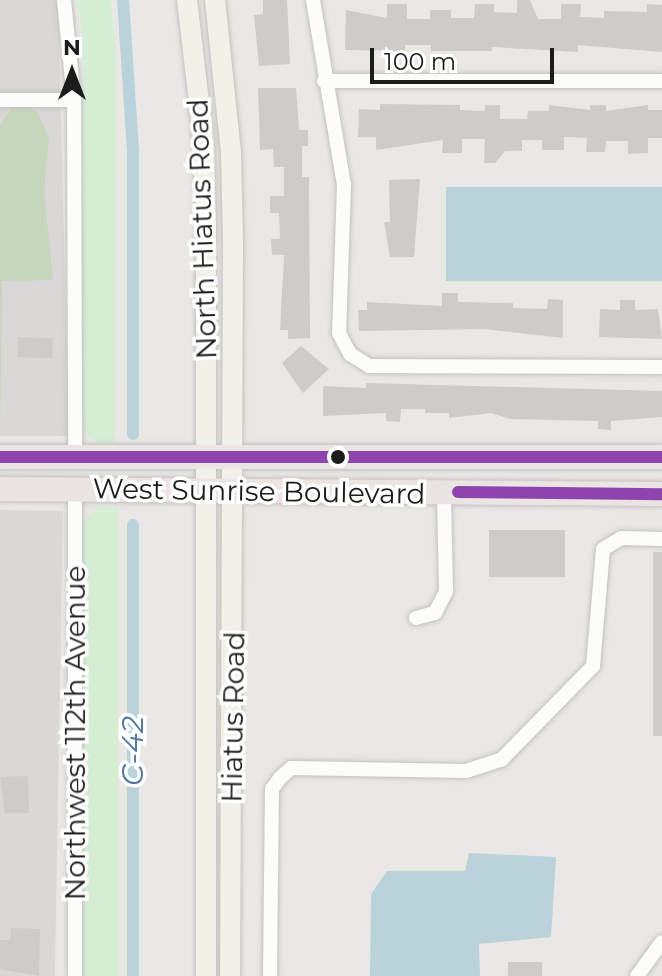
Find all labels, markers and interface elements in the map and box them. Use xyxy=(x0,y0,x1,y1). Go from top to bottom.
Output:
north arrow xyxy=(32,32,112,112)
scale bar xyxy=(374,32,558,82)
text: N xyxy=(63,34,81,61)
text: 100 m xyxy=(384,47,456,76)
street label: North Hiatus Road xyxy=(181,98,223,360)
unlabelled marker xyxy=(330,449,346,465)
street label: West Sunrise Boulevard xyxy=(92,471,426,511)
street label: Northwest 112th Avenue xyxy=(58,566,92,900)
street label: Hiatus Road xyxy=(215,631,251,803)
water label: C-42 xyxy=(115,716,151,786)

